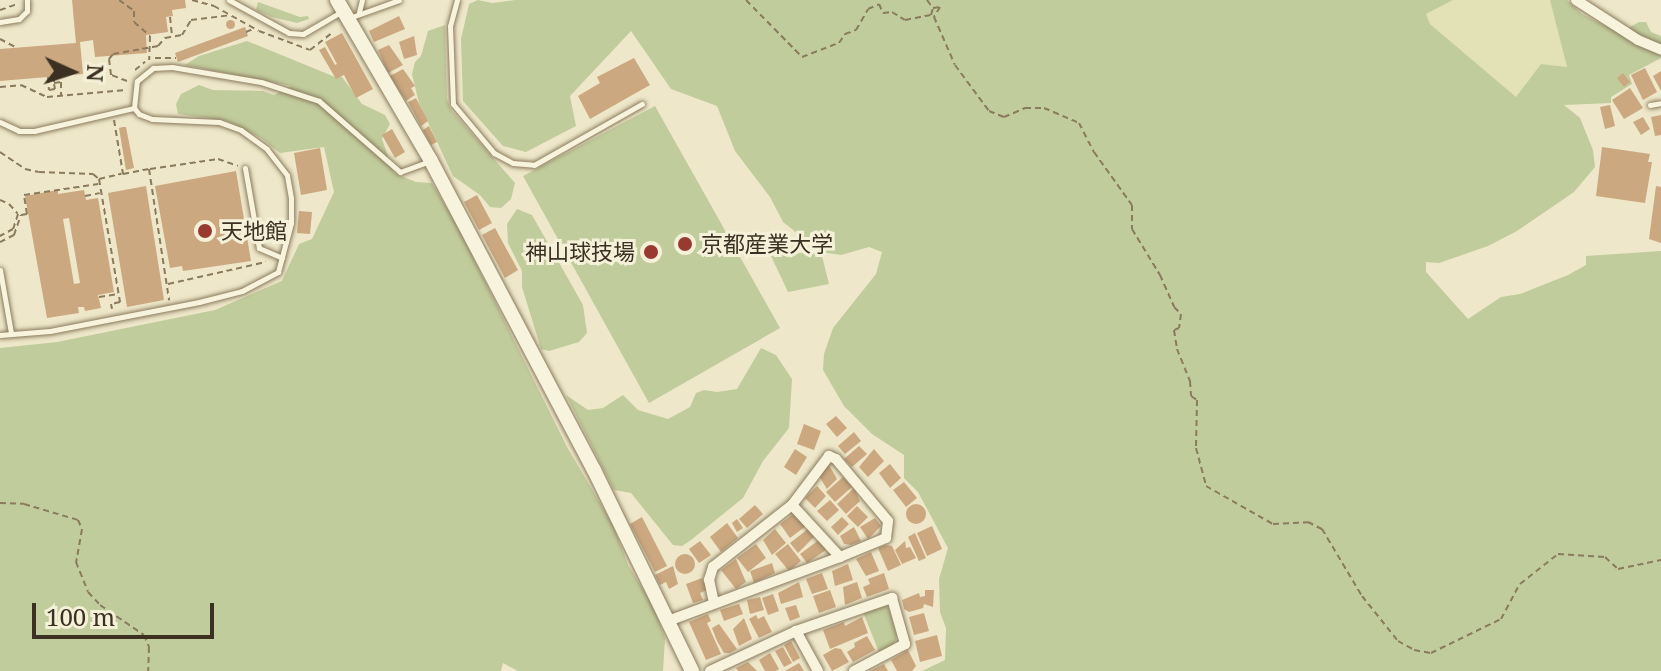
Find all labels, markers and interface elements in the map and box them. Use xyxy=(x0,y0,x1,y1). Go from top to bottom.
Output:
north arrow xyxy=(32,32,112,112)
text: N xyxy=(81,64,111,83)
place label: 天地館 xyxy=(221,218,287,244)
marker: 天地館 xyxy=(196,222,214,240)
place label: 京都産業大学 xyxy=(701,231,833,257)
marker: 京都産業大学 xyxy=(676,235,694,253)
place label: 神山球技場 xyxy=(525,239,635,265)
marker: 神山球技場 xyxy=(642,243,660,261)
scale bar xyxy=(36,587,218,637)
text: 100 m xyxy=(46,600,115,633)

